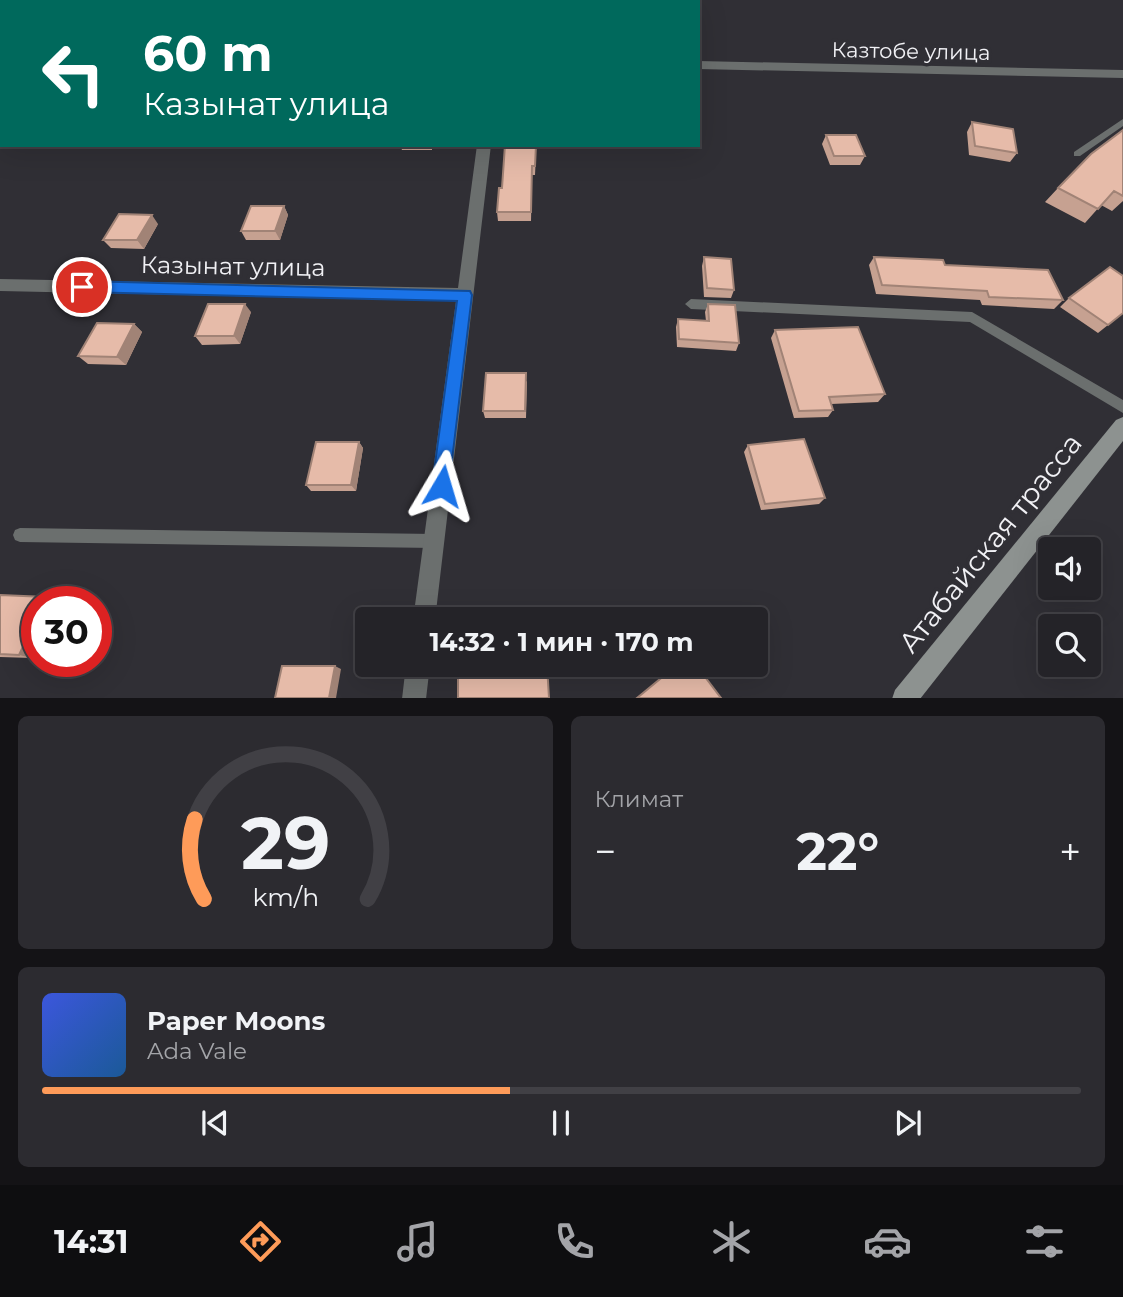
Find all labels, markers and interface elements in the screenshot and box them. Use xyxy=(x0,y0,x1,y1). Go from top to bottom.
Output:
text: 60 m xyxy=(143,24,273,83)
icon: left xyxy=(28,28,119,119)
street label: Казтобе улица xyxy=(832,37,990,65)
text: Казынат улица xyxy=(143,84,390,123)
street label: Казынат улица xyxy=(140,250,326,282)
pin xyxy=(52,257,112,317)
icon: arrive xyxy=(63,268,101,306)
street label: Атабайская трасса xyxy=(891,427,1089,659)
position arrow xyxy=(405,449,479,523)
map controls xyxy=(1038,537,1101,677)
button: sound xyxy=(1038,537,1101,600)
speed limit sign: 30 xyxy=(21,586,112,677)
button: search xyxy=(1038,614,1101,677)
text: 14:32 · 1 мин · 170 m xyxy=(429,626,694,658)
text: Климат xyxy=(595,785,683,813)
text: 29 xyxy=(241,799,330,887)
text: 22° xyxy=(796,820,879,883)
text: − xyxy=(595,828,616,875)
text: + xyxy=(1059,828,1081,875)
text: km/h xyxy=(252,881,319,911)
text: Paper Moons xyxy=(147,1005,325,1037)
text: Ada Vale xyxy=(147,1037,247,1065)
icon: previous xyxy=(196,1104,234,1142)
icon: pause xyxy=(542,1104,580,1142)
icon: next xyxy=(889,1104,927,1142)
icon: directions xyxy=(236,1217,285,1266)
icon: music xyxy=(393,1217,442,1266)
icon: phone xyxy=(550,1217,599,1266)
icon: climate xyxy=(707,1217,756,1266)
icon: car xyxy=(863,1217,912,1266)
icon: filters xyxy=(1020,1217,1069,1266)
text: 14:31 xyxy=(54,1222,129,1261)

